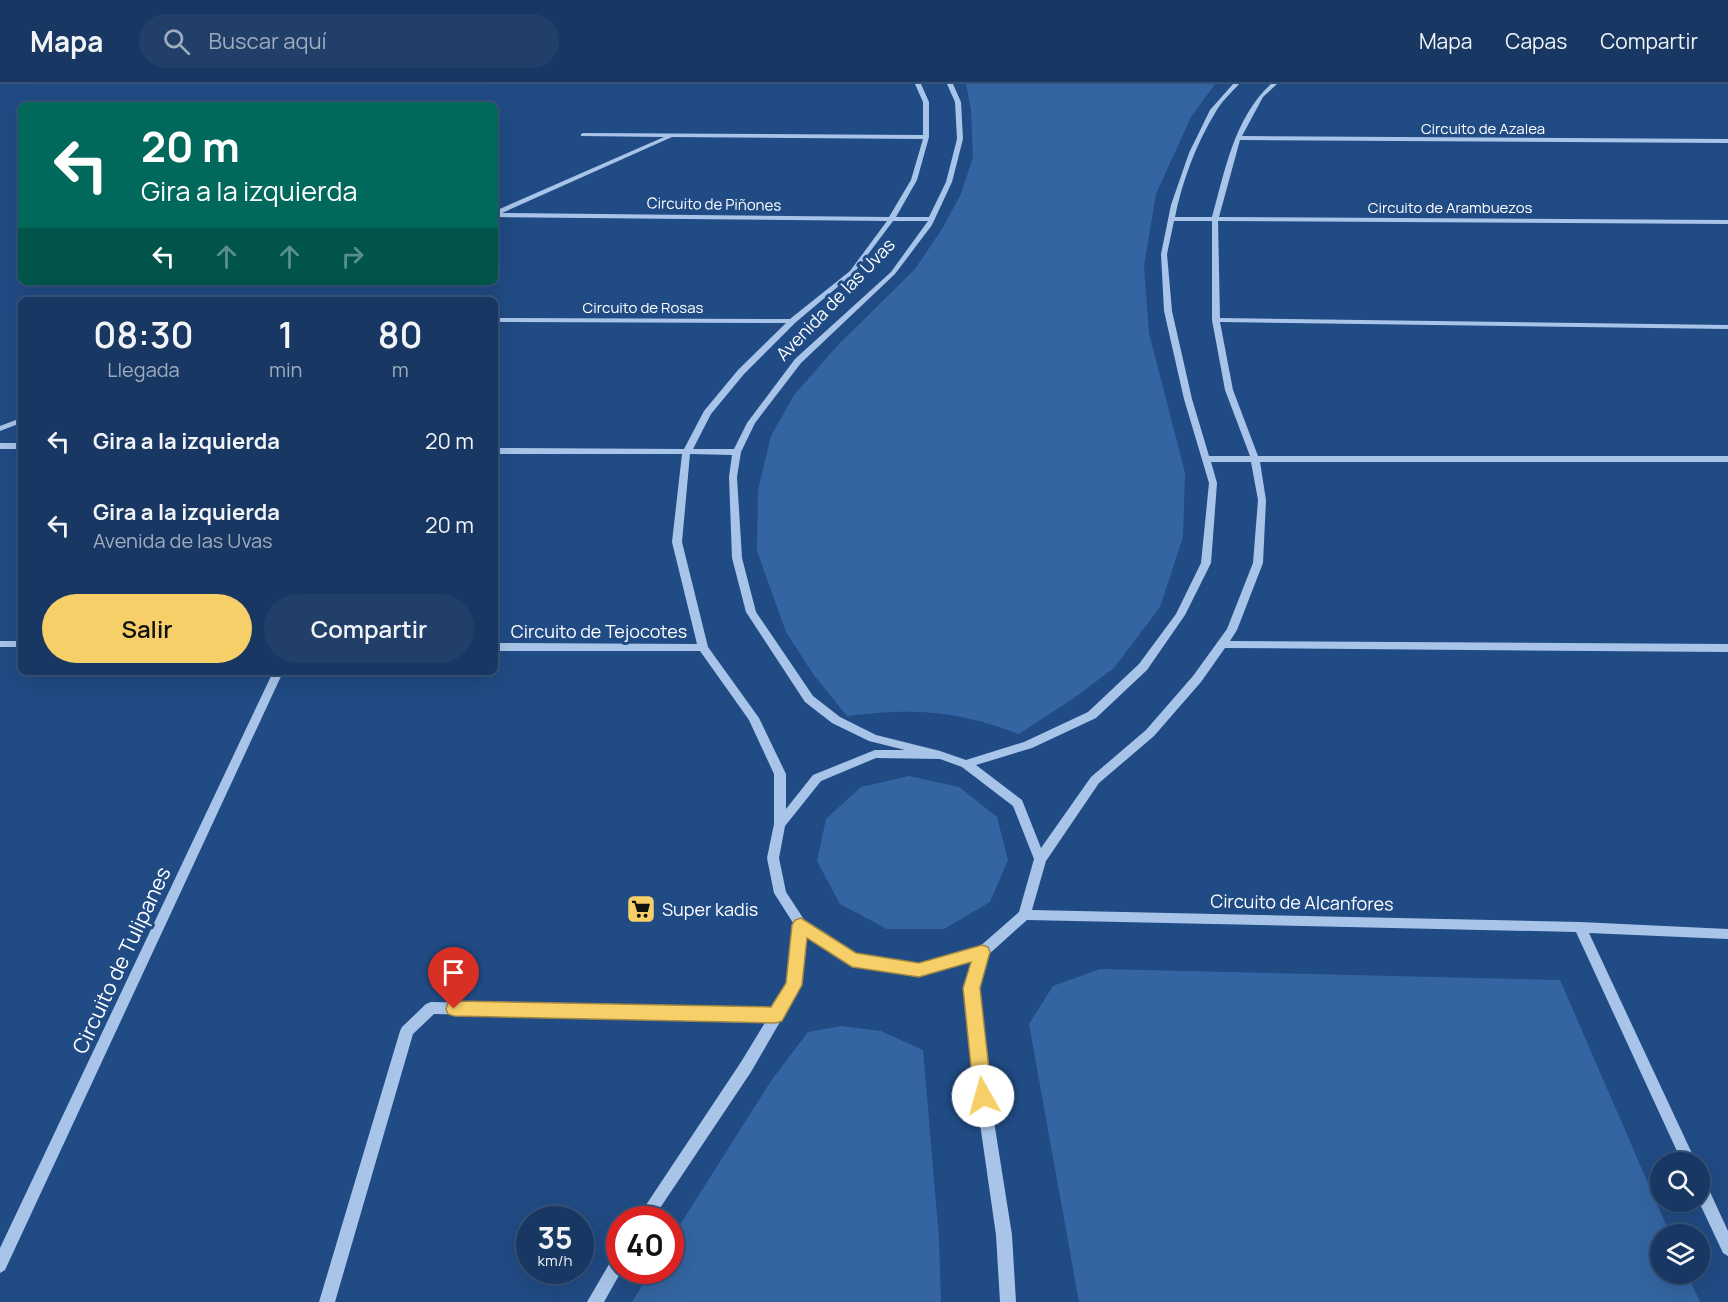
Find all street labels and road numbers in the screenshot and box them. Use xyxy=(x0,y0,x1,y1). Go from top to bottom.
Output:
street label: Circuito de Azalea xyxy=(1421,118,1545,139)
street label: Circuito de Piñones xyxy=(647,192,781,216)
street label: Circuito de Arambuezos xyxy=(1368,197,1532,218)
street label: Avenida de las Uvas xyxy=(770,233,900,365)
street label: Circuito de Rosas xyxy=(583,297,704,318)
street label: Circuito de Tejocotes xyxy=(511,619,687,643)
street label: Circuito de Tulipanes xyxy=(65,862,177,1058)
street label: Circuito de Alcanfores xyxy=(1210,888,1394,916)

